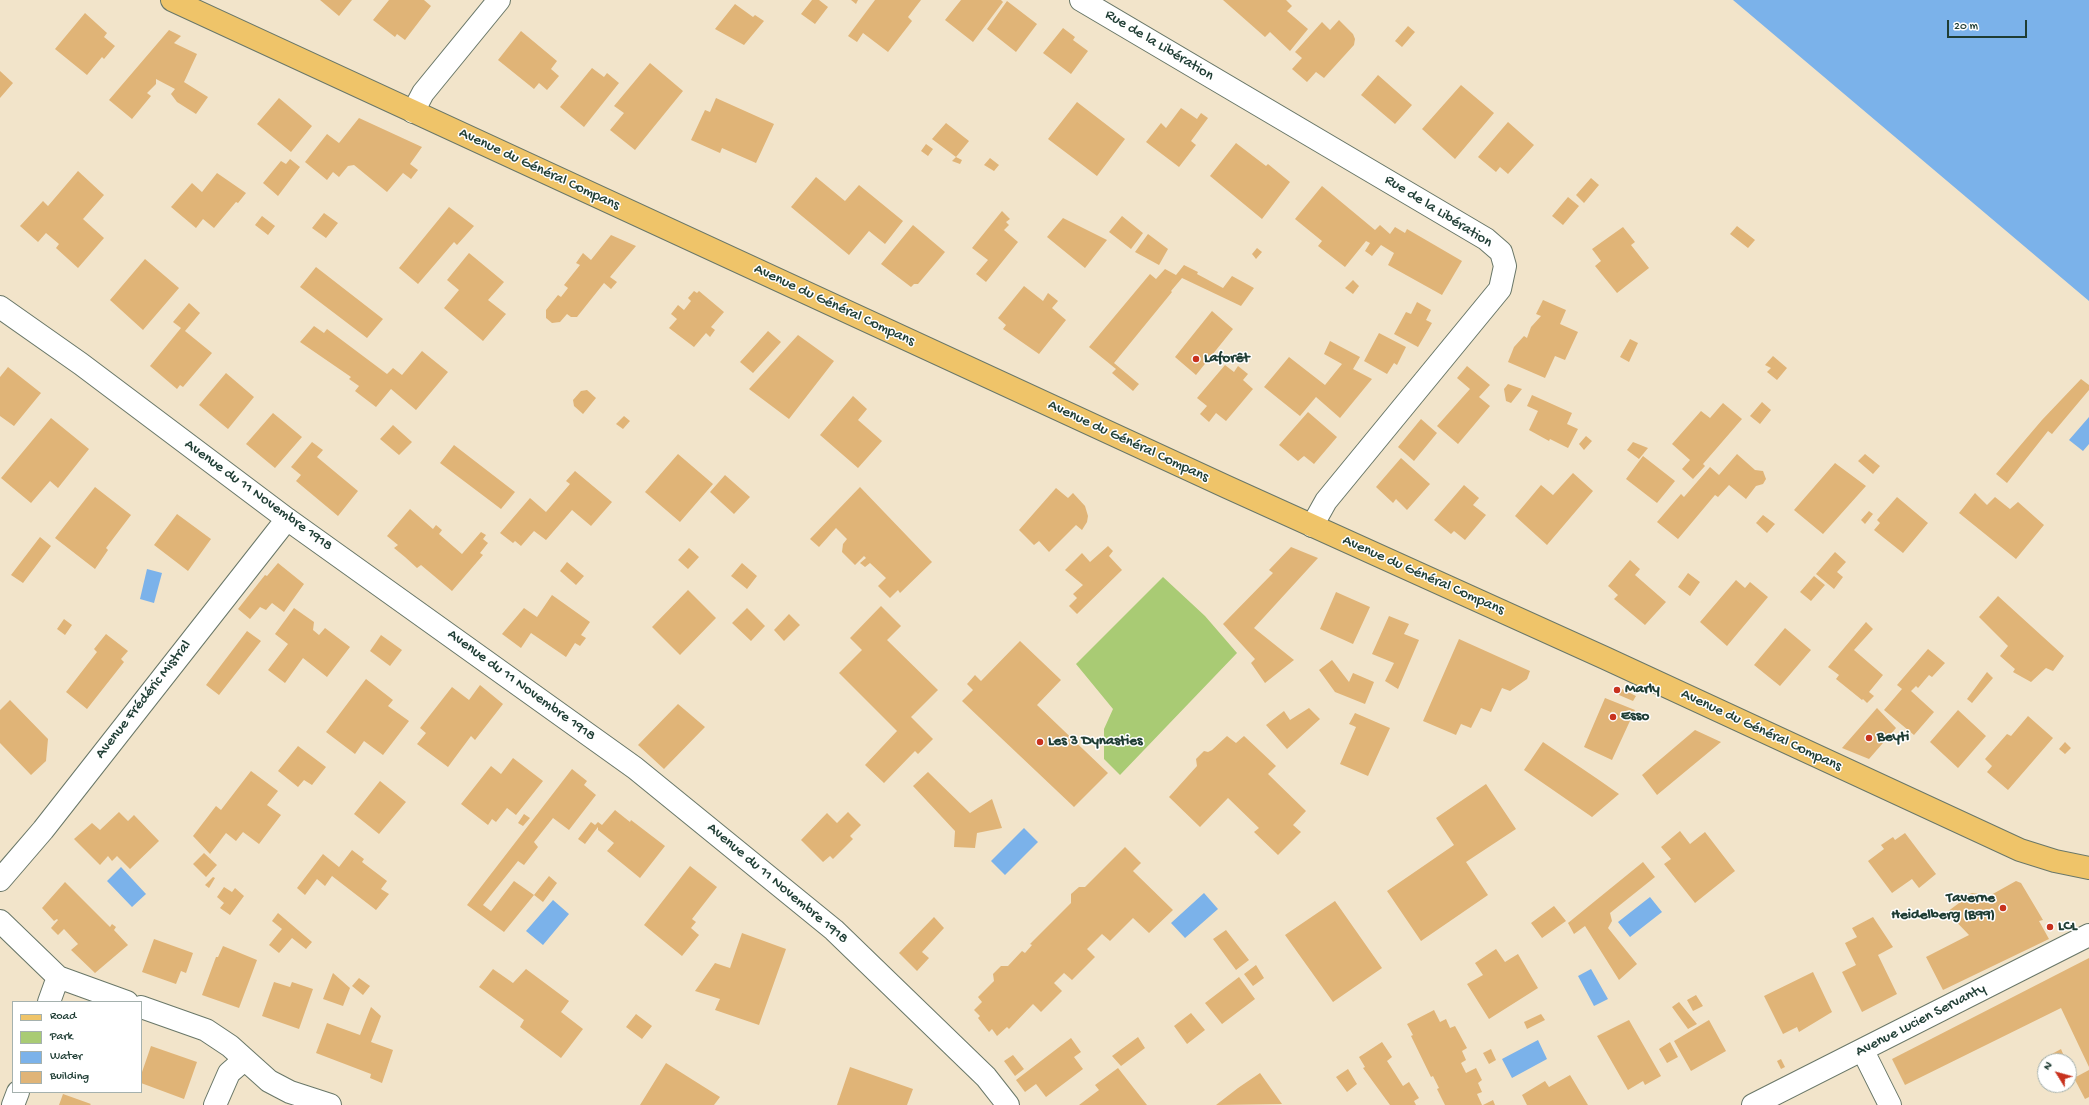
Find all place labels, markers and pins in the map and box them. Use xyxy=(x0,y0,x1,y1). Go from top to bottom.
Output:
place label: Laforêt xyxy=(1204,350,1249,368)
marker: Laforêt xyxy=(1191,354,1201,364)
place label: Marly xyxy=(1625,681,1660,699)
marker: Marly xyxy=(1612,685,1622,695)
place label: Esso xyxy=(1621,708,1649,726)
marker: Esso xyxy=(1608,712,1618,722)
place label: Beyti xyxy=(1877,729,1909,747)
place label: Les 3 Dynasties xyxy=(1048,733,1142,751)
marker: Beyti xyxy=(1864,733,1874,743)
marker: Les 3 Dynasties xyxy=(1035,737,1045,747)
place label: Taverne Heidelberg (B99) xyxy=(1891,890,1995,925)
marker: Taverne Heidelberg (B99) xyxy=(1998,903,2008,913)
place label: LCL xyxy=(2058,918,2077,936)
marker: LCL xyxy=(2045,922,2055,932)

